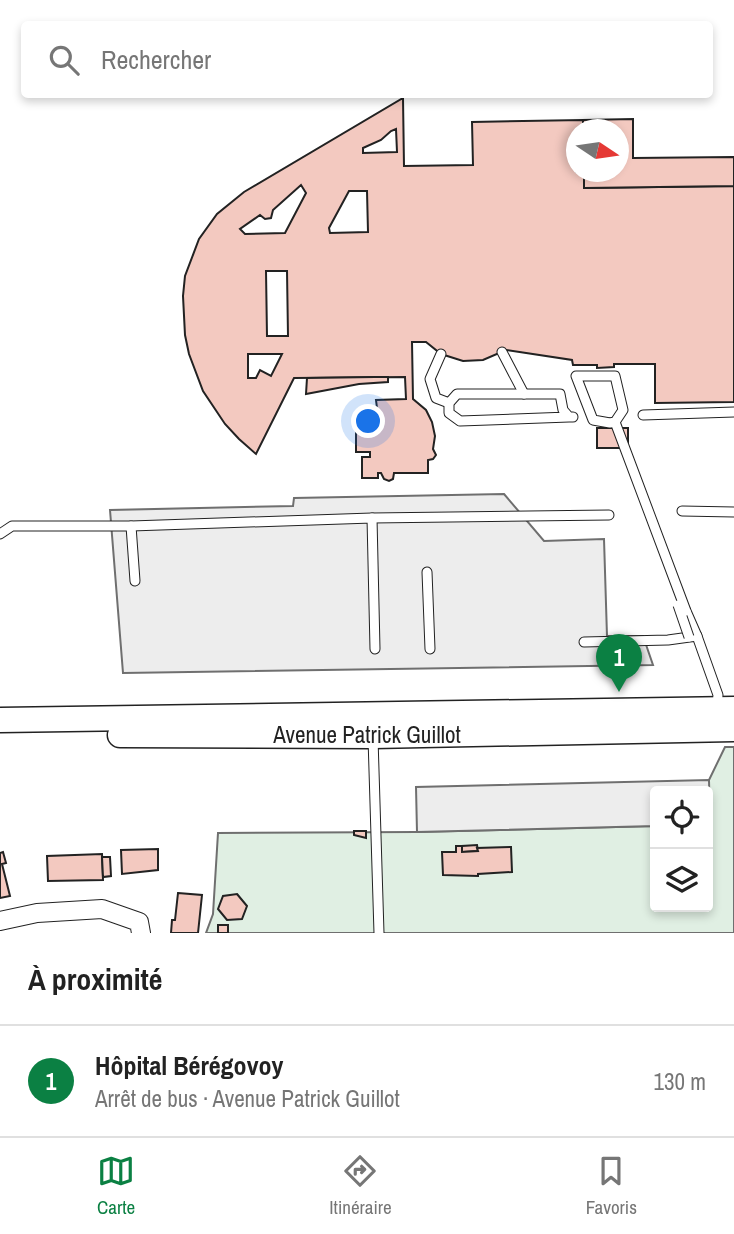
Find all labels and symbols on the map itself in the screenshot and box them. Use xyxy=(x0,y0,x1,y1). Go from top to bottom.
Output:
north arrow xyxy=(566,119,629,182)
your location xyxy=(351,404,385,438)
pin: 1 xyxy=(596,634,642,692)
street label: Avenue Patrick Guillot xyxy=(272,719,461,750)

